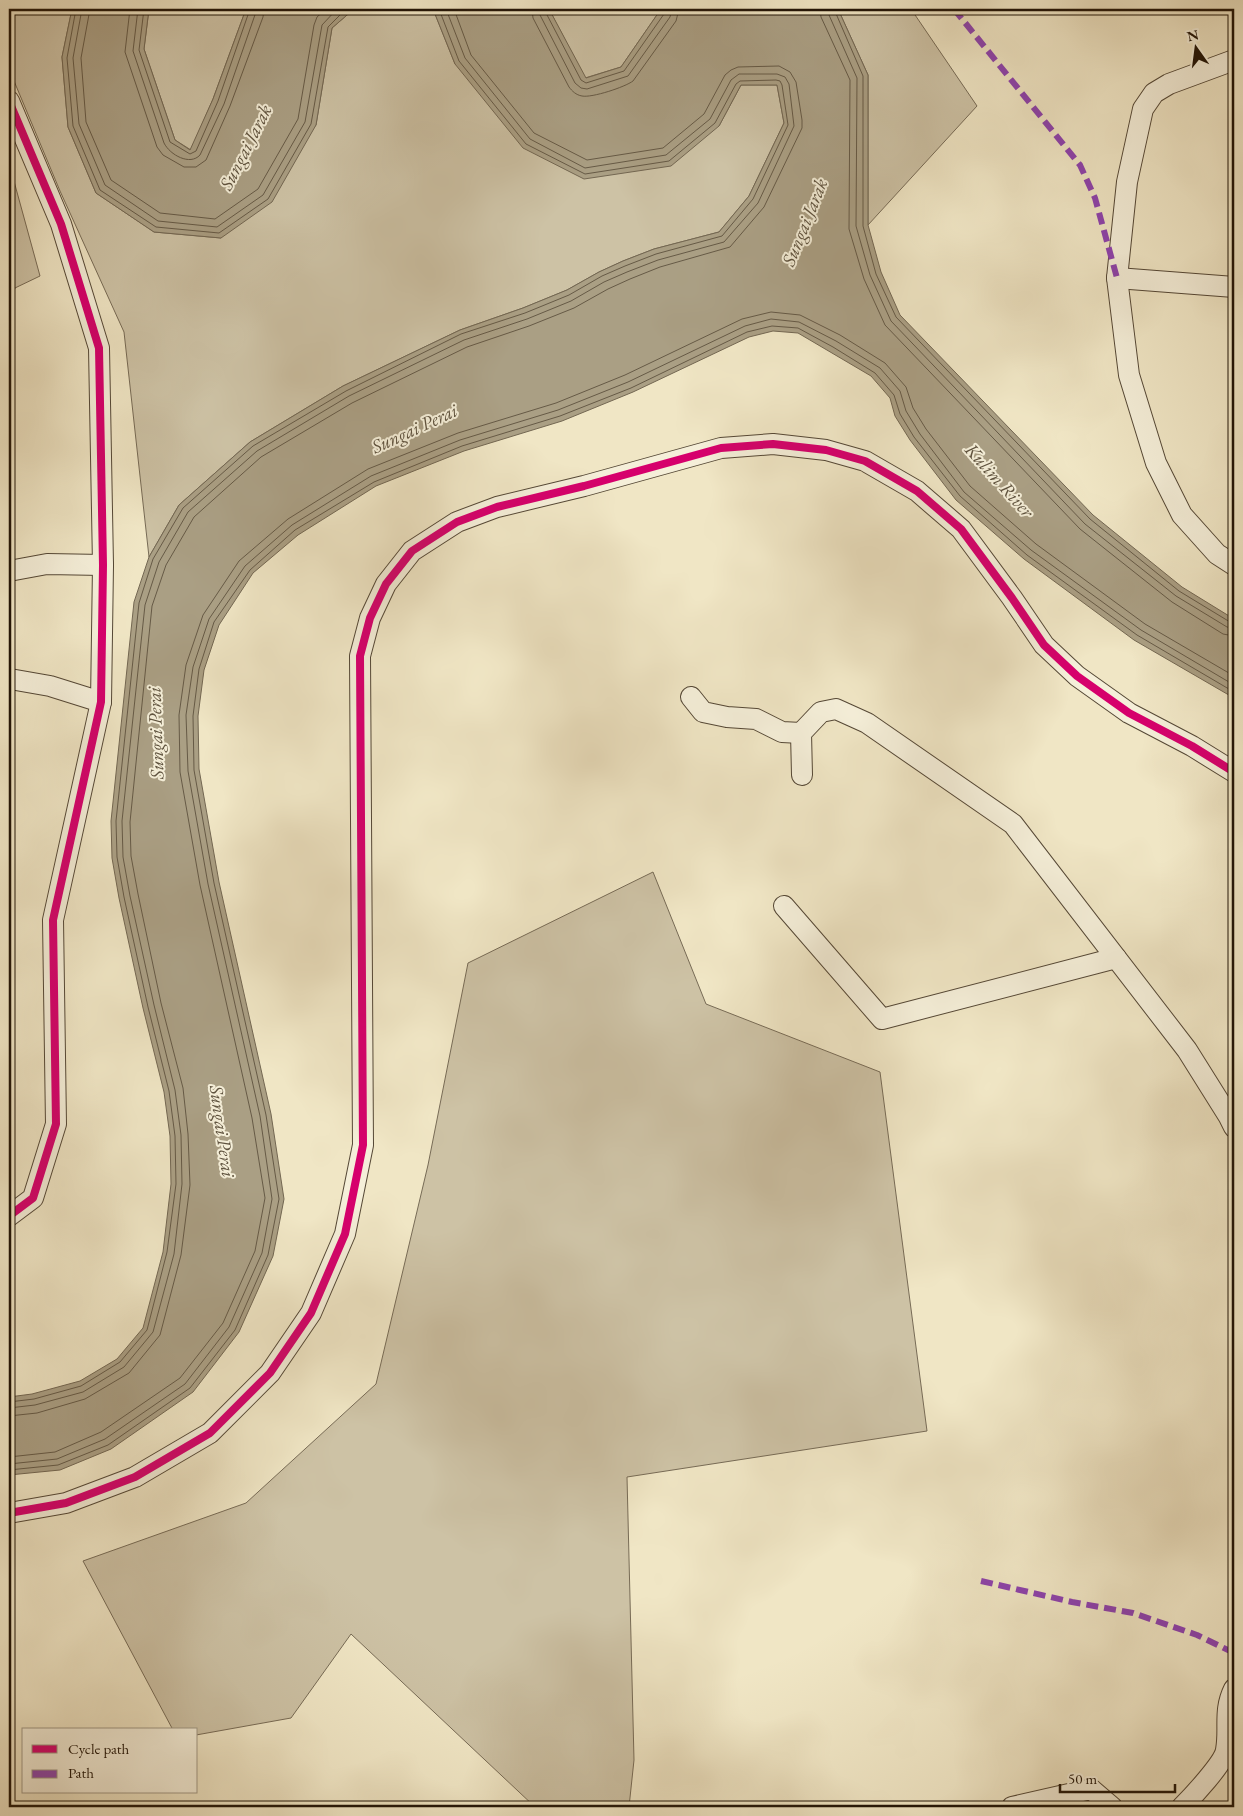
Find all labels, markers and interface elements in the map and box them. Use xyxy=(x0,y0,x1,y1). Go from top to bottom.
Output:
north arrow xyxy=(1170,22,1220,72)
text: N xyxy=(1185,25,1201,45)
water label: Sungai Jarak xyxy=(213,100,278,195)
water label: Sungai Jarak xyxy=(775,174,834,271)
water label: Sungai Perai xyxy=(366,397,463,460)
water label: Kulim River xyxy=(959,437,1040,524)
water label: Sungai Perai xyxy=(141,685,170,781)
water label: Sungai Perai xyxy=(204,1083,242,1180)
legend xyxy=(22,1728,198,1794)
text: Cycle path xyxy=(68,1739,130,1758)
scale bar xyxy=(1060,1761,1176,1793)
text: Path xyxy=(68,1763,94,1782)
text: 50 m xyxy=(1068,1769,1097,1788)

